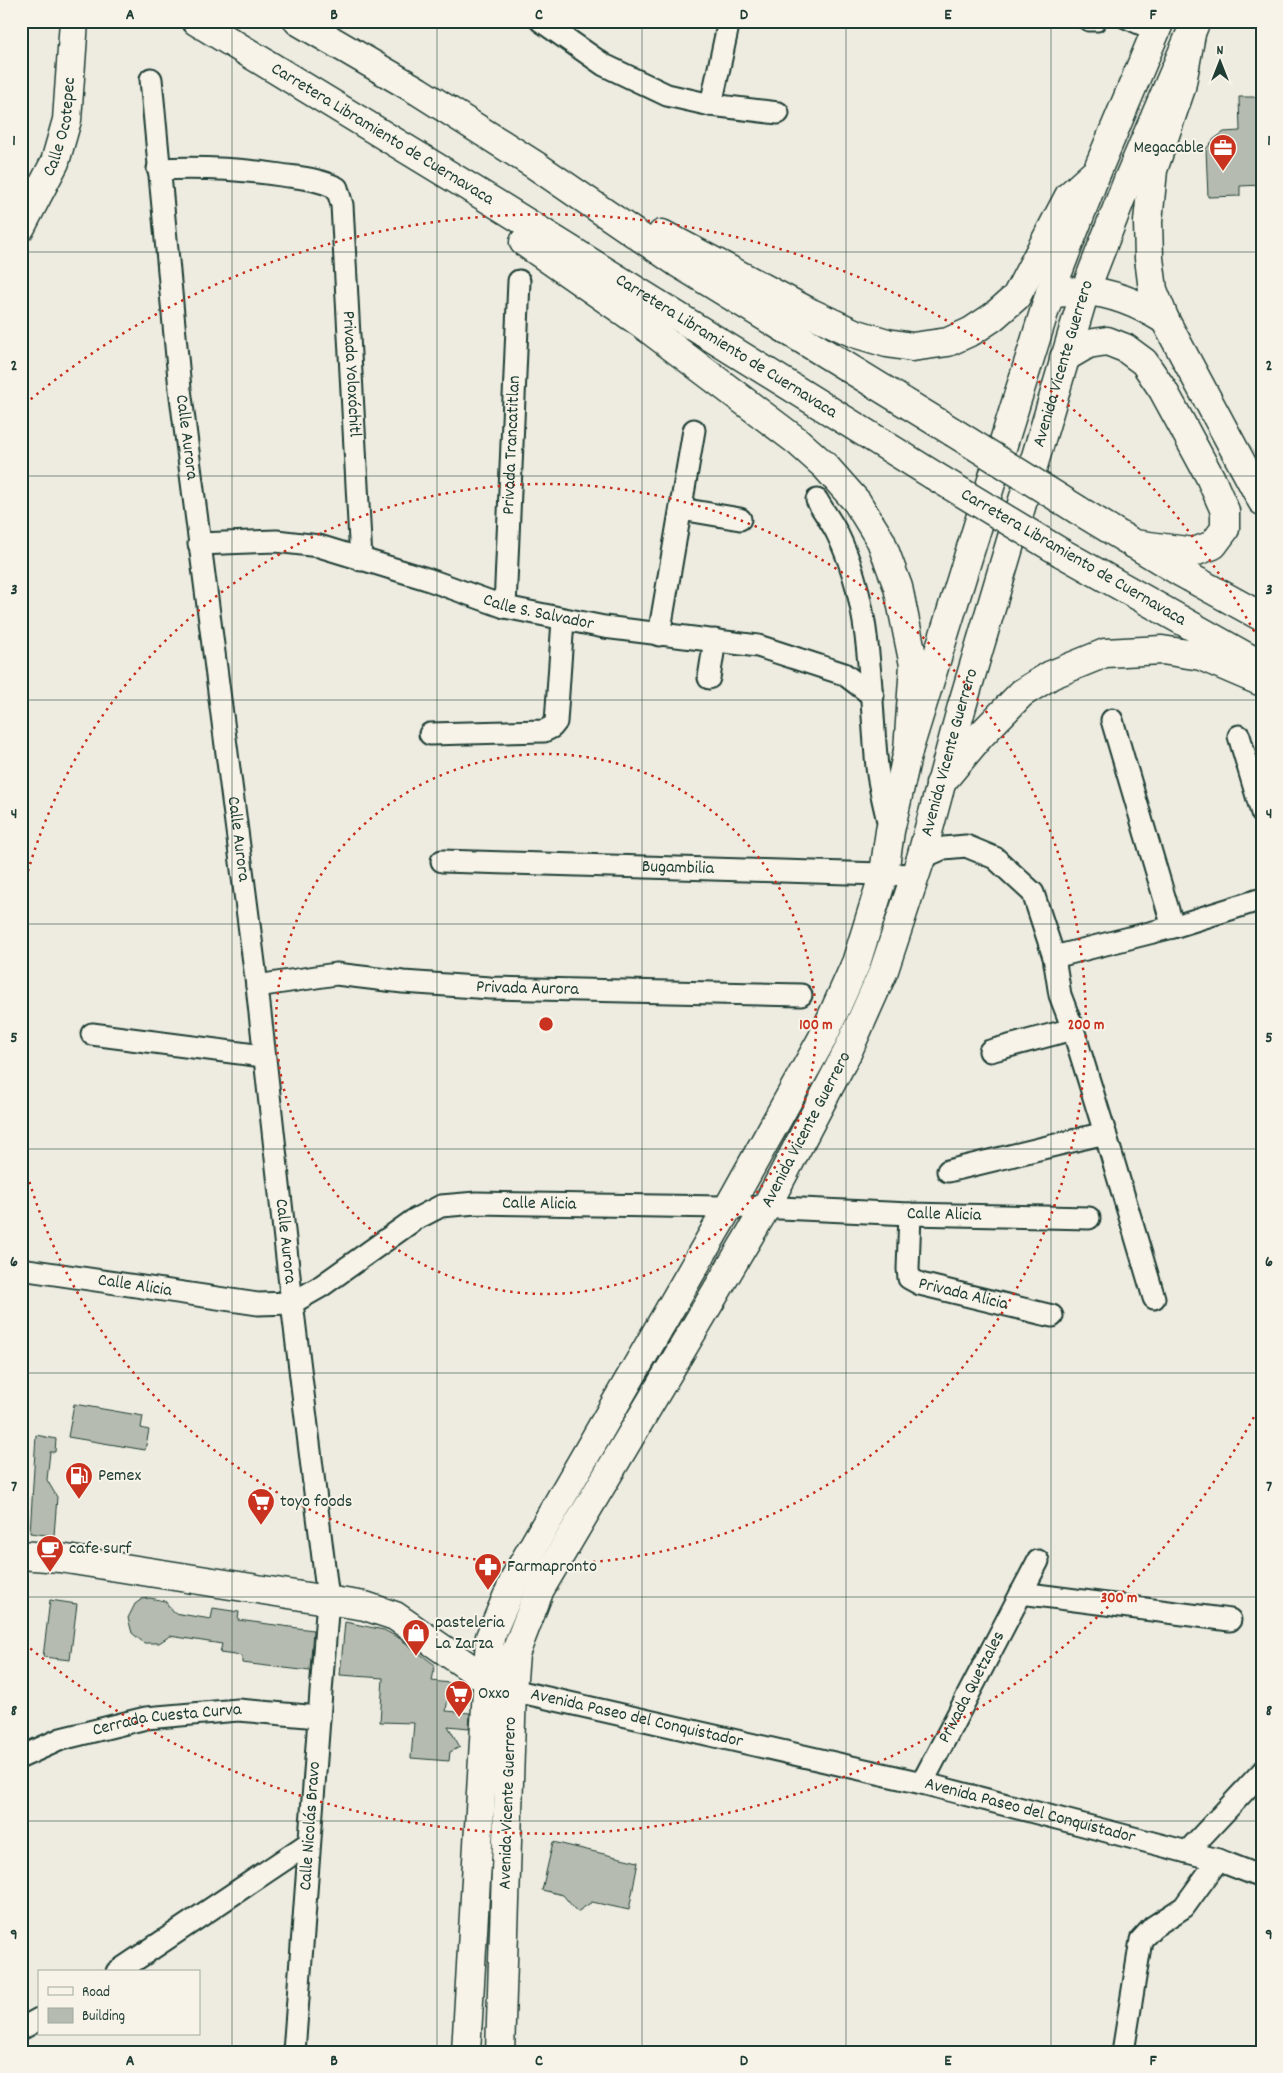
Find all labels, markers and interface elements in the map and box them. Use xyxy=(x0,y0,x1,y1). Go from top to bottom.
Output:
text: A xyxy=(126,4,135,27)
text: B xyxy=(330,4,338,27)
text: C xyxy=(535,4,543,27)
text: D xyxy=(740,4,749,27)
text: E xyxy=(944,4,952,27)
text: F xyxy=(1149,4,1157,27)
north arrow xyxy=(1196,38,1246,88)
text: N xyxy=(1217,41,1224,61)
street label: Carretera Libramiento de Cuernavaca xyxy=(266,57,499,212)
street label: Calle Ocotepec xyxy=(37,76,82,181)
text: 1 xyxy=(12,130,16,153)
text: 1 xyxy=(1267,130,1271,153)
office icon: Megacable xyxy=(1208,133,1238,172)
place label: Megacable xyxy=(1134,136,1204,161)
street label: Carretera Libramiento de Cuernavaca xyxy=(610,268,842,425)
street label: Avenida Vicente Guerrero xyxy=(1027,277,1100,450)
street label: Privada Yoloxóchitl xyxy=(335,310,367,439)
text: 2 xyxy=(11,355,18,378)
text: 2 xyxy=(1266,355,1273,378)
street label: Privada Trancatitlan xyxy=(496,375,527,515)
street label: Calle Aurora xyxy=(168,393,204,482)
street label: Carretera Libramiento de Cuernavaca xyxy=(956,483,1191,633)
text: 3 xyxy=(10,579,18,602)
text: 3 xyxy=(1265,579,1273,602)
street label: Calle S. Salvador xyxy=(480,588,596,637)
street label: Avenida Vicente Guerrero xyxy=(915,666,985,839)
street label: Calle Aurora xyxy=(220,795,256,883)
text: 4 xyxy=(11,803,17,826)
text: 4 xyxy=(1266,803,1272,826)
street label: Bugambilia xyxy=(641,854,715,882)
street label: Privada Aurora xyxy=(475,975,580,1003)
centre of rings xyxy=(537,1015,555,1033)
text: 100 m xyxy=(799,1015,833,1037)
text: 200 m xyxy=(1068,1015,1104,1037)
text: 5 xyxy=(10,1027,18,1050)
text: 5 xyxy=(1265,1027,1273,1050)
street label: Avenida Vicente Guerrero xyxy=(755,1048,858,1212)
street label: Calle Alicia xyxy=(502,1191,577,1217)
street label: Calle Aurora xyxy=(268,1197,302,1286)
street label: Calle Alicia xyxy=(907,1201,982,1228)
text: 6 xyxy=(10,1251,18,1274)
text: 6 xyxy=(1265,1251,1273,1274)
street label: Calle Alicia xyxy=(96,1268,174,1304)
street label: Privada Alicia xyxy=(916,1272,1011,1318)
fuel station icon: Pemex xyxy=(64,1461,94,1500)
place label: Pemex xyxy=(98,1464,141,1489)
text: 7 xyxy=(11,1476,17,1499)
text: 7 xyxy=(1266,1476,1272,1499)
supermarket icon: toyo foods xyxy=(246,1487,276,1526)
place label: toyo foods xyxy=(280,1490,352,1515)
cafe icon: cafe surf xyxy=(35,1534,65,1573)
place label: cafe surf xyxy=(69,1537,132,1562)
pharmacy icon: Farmapronto xyxy=(473,1552,503,1591)
place label: Farmapronto xyxy=(507,1555,597,1580)
text: 300 m xyxy=(1101,1588,1137,1610)
place label: pasteleria La Zarza xyxy=(435,1611,505,1657)
shop icon: pasteleria La Zarza xyxy=(401,1618,431,1657)
street label: Privada Quetzales xyxy=(932,1627,1012,1748)
supermarket icon: Oxxo xyxy=(444,1679,474,1718)
place label: Oxxo xyxy=(478,1682,510,1707)
street label: Avenida Paseo del Conquistador xyxy=(528,1682,746,1755)
street label: Cerrada Cuesta Curva xyxy=(90,1697,243,1743)
text: 8 xyxy=(11,1700,18,1723)
text: 8 xyxy=(1266,1700,1273,1723)
street label: Avenida Vicente Guerrero xyxy=(493,1716,524,1890)
street label: Calle Nicolás Bravo xyxy=(294,1761,328,1891)
street label: Avenida Paseo del Conquistador xyxy=(922,1772,1139,1851)
text: 9 xyxy=(10,1924,18,1947)
text: 9 xyxy=(1265,1924,1273,1947)
legend xyxy=(38,1970,200,2036)
text: Road xyxy=(82,1982,110,2004)
text: Building xyxy=(82,2006,125,2028)
text: A xyxy=(126,2050,135,2073)
text: B xyxy=(330,2050,338,2073)
text: C xyxy=(535,2050,543,2073)
text: D xyxy=(740,2050,749,2073)
text: E xyxy=(944,2050,952,2073)
text: F xyxy=(1149,2050,1157,2073)

